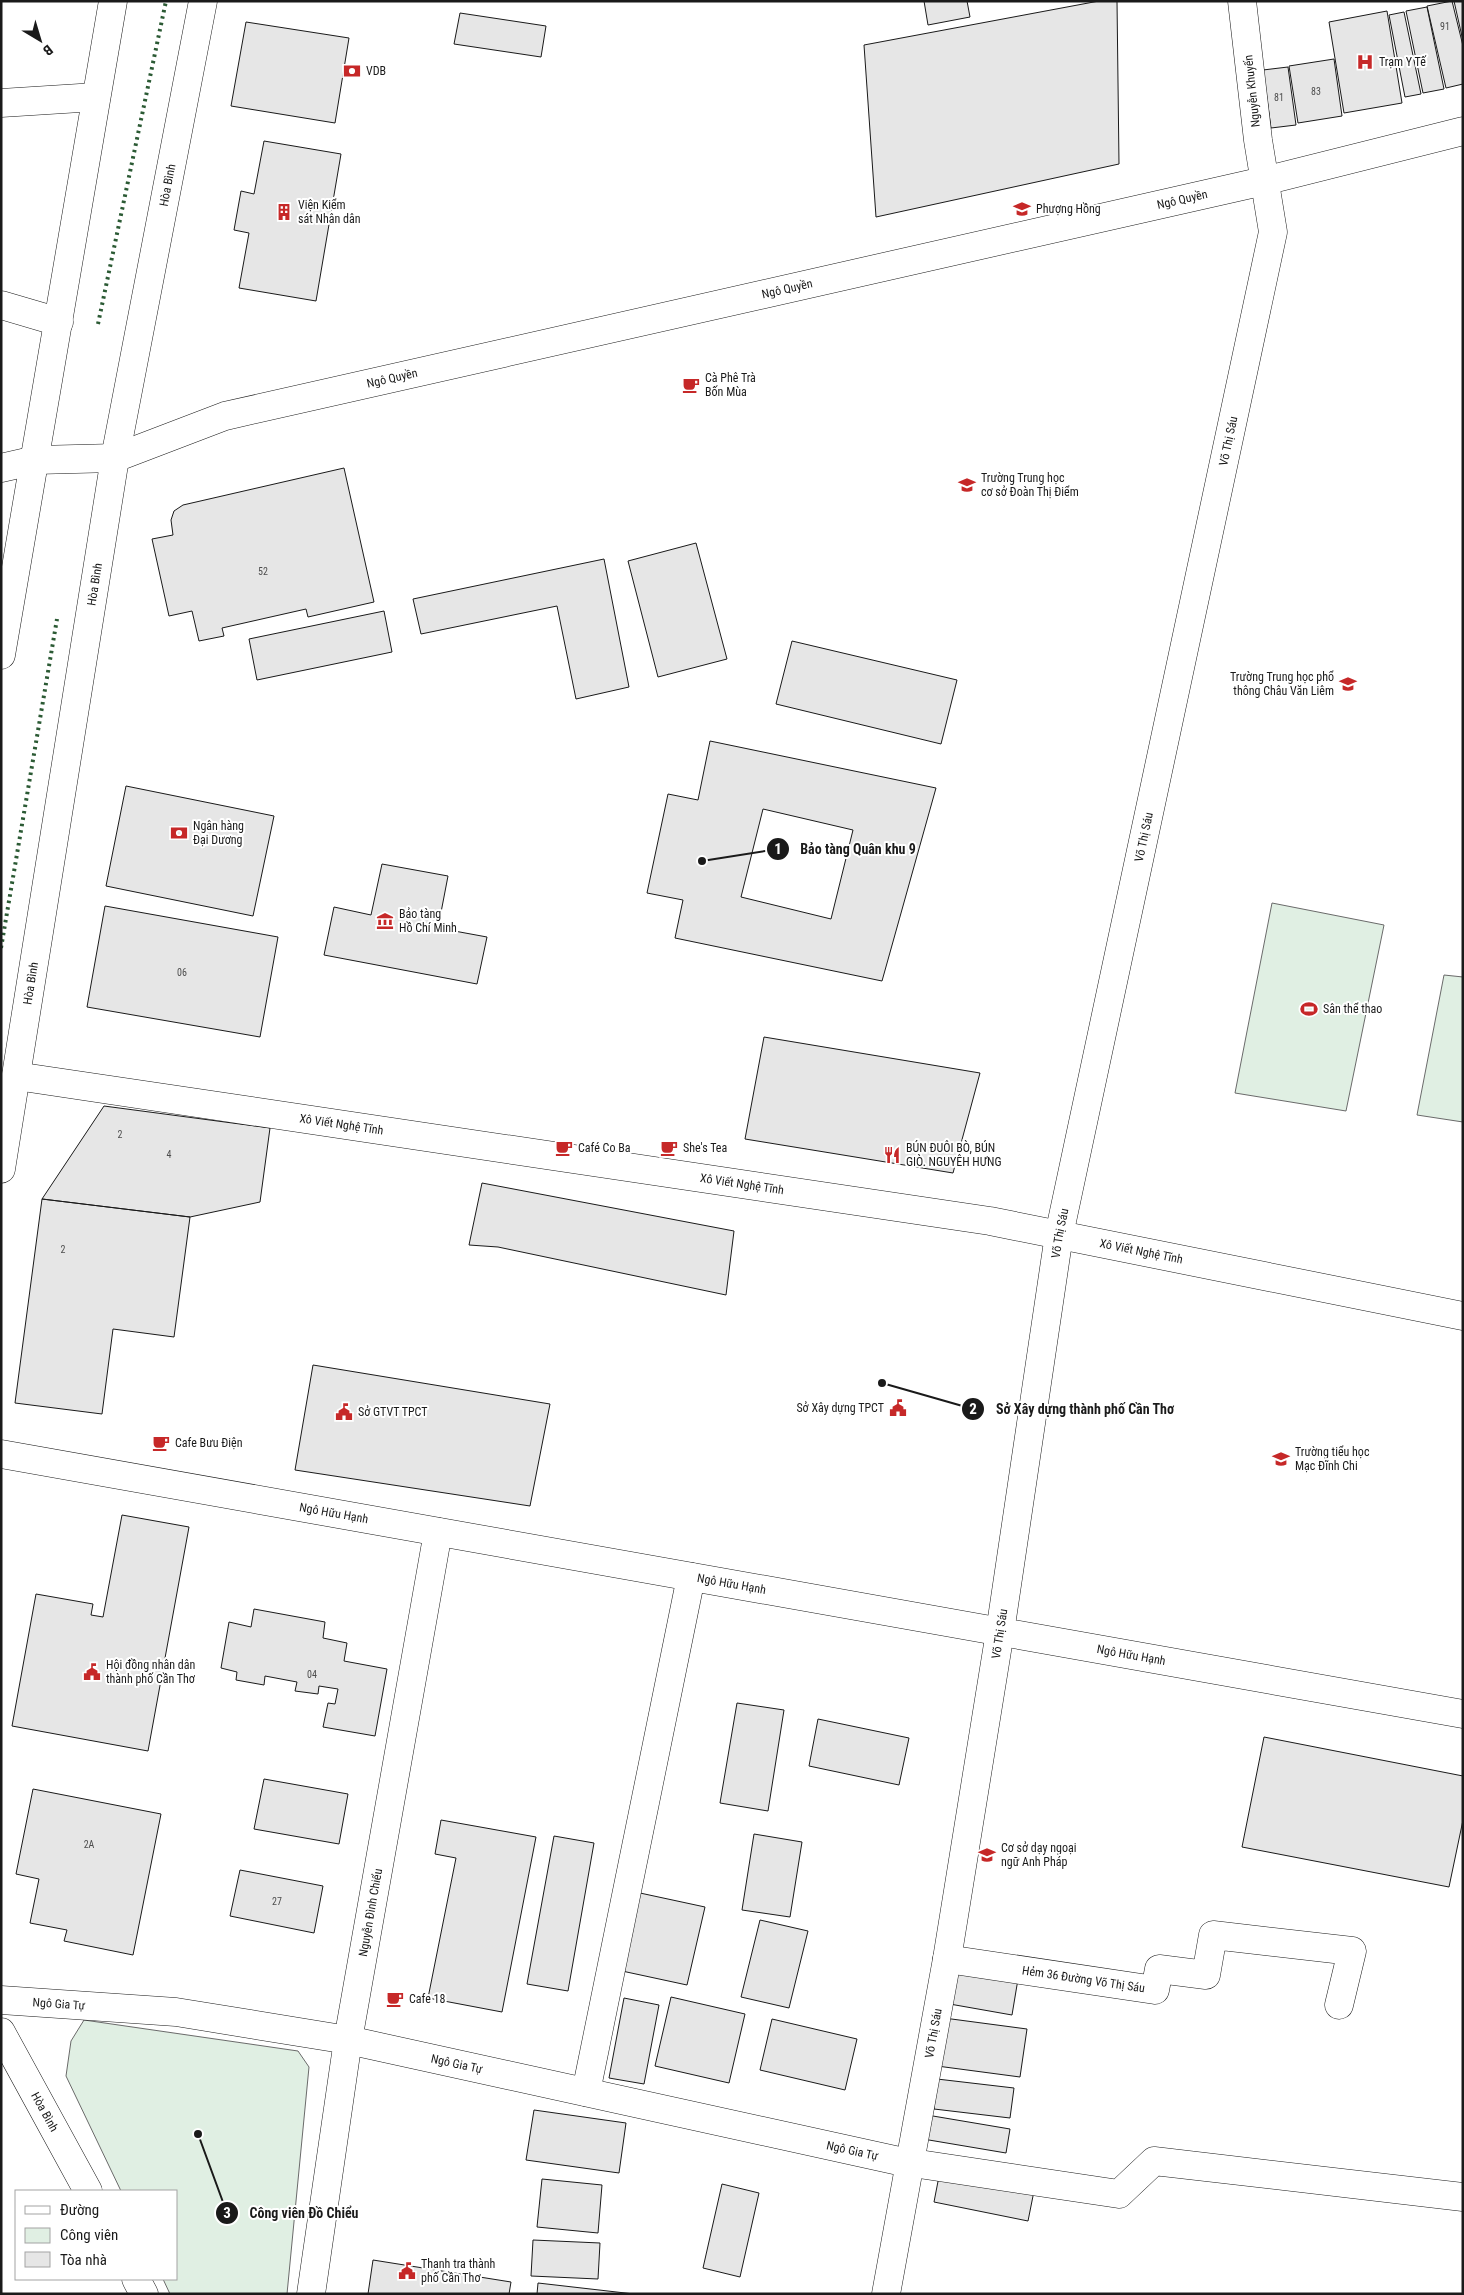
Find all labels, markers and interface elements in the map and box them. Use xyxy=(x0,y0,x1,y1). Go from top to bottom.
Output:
north arrow xyxy=(15,15,65,65)
house number: 91 xyxy=(1440,21,1450,32)
text: B xyxy=(40,42,56,59)
hospital icon: Trạm Y Tế xyxy=(1355,52,1375,72)
street label: Nguyễn Khuyến xyxy=(1241,54,1263,128)
place label: Trạm Y Tế xyxy=(1379,55,1427,69)
bank icon: VDB xyxy=(342,61,362,81)
place label: VDB xyxy=(366,64,386,78)
house number: 83 xyxy=(1311,86,1321,97)
house number: 81 xyxy=(1274,92,1284,103)
street label: Hòa Bình xyxy=(157,162,179,208)
street label: Ngô Quyền xyxy=(1155,187,1209,212)
place label: Viện Kiểm sát Nhân dân xyxy=(298,198,361,226)
school or university icon: Phượng Hồng xyxy=(1012,199,1032,219)
building icon: Viện Kiểm sát Nhân dân xyxy=(274,202,294,222)
place label: Phượng Hồng xyxy=(1036,202,1101,216)
street label: Ngô Quyền xyxy=(760,276,814,301)
street label: Ngô Quyền xyxy=(365,366,419,391)
place label: Cà Phê Trà Bốn Mùa xyxy=(705,371,756,399)
cafe icon: Cà Phê Trà Bốn Mùa xyxy=(681,375,701,395)
street label: Võ Thị Sáu xyxy=(1216,415,1241,467)
place label: Trường Trung học cơ sở Đoàn Thị Điểm xyxy=(981,471,1079,499)
school or university icon: Trường Trung học cơ sở Đoàn Thị Điểm xyxy=(957,475,977,495)
street label: Hòa Bình xyxy=(84,562,105,607)
house number: 52 xyxy=(258,566,268,577)
place label: Trường Trung học phổ thông Châu Văn Liêm xyxy=(1230,670,1334,698)
school or university icon: Trường Trung học phổ thông Châu Văn Liêm xyxy=(1338,674,1358,694)
street label: Võ Thị Sáu xyxy=(1132,811,1156,863)
place label: Ngân hàng Đại Dương xyxy=(193,819,244,847)
bank icon: Ngân hàng Đại Dương xyxy=(169,823,189,843)
callout: Bảo tàng Quân khu 9 xyxy=(766,835,926,864)
text: 1 xyxy=(774,840,782,858)
text: Bảo tàng Quân khu 9 xyxy=(800,841,916,857)
place label: Bảo tàng Hồ Chí Minh xyxy=(399,907,457,935)
museum icon: Bảo tàng Hồ Chí Minh xyxy=(375,911,395,931)
street label: Hòa Bình xyxy=(20,961,41,1006)
house number: 06 xyxy=(177,967,187,978)
sports icon: Sân thể thao xyxy=(1299,999,1319,1019)
place label: Sân thể thao xyxy=(1323,1002,1382,1016)
street label: Xô Viết Nghệ Tĩnh xyxy=(298,1111,385,1138)
house number: 2 xyxy=(118,1129,123,1140)
cafe icon: Café Co Ba xyxy=(554,1138,574,1158)
cafe icon: She's Tea xyxy=(659,1138,679,1158)
place label: BÚN ĐUÔI BÒ, BÚN GIÒ. NGUYÊH HƯNG xyxy=(906,1140,1002,1169)
place label: Café Co Ba xyxy=(578,1141,631,1155)
place label: She's Tea xyxy=(683,1141,727,1155)
restaurant icon: BÚN ĐUÔI BÒ, BÚN GIÒ. NGUYÊH HƯNG xyxy=(882,1145,902,1165)
house number: 4 xyxy=(167,1149,172,1160)
street label: Xô Viết Nghệ Tĩnh xyxy=(699,1171,785,1197)
street label: Võ Thị Sáu xyxy=(1049,1207,1072,1259)
street label: Xô Viết Nghệ Tĩnh xyxy=(1098,1236,1184,1267)
house number: 2 xyxy=(61,1244,66,1255)
callout: Sở Xây dựng thành phố Cần Thơ xyxy=(961,1395,1184,1424)
public building icon: Sở Xây dựng TPCT xyxy=(888,1398,908,1418)
text: 2 xyxy=(969,1400,977,1418)
place label: Sở Xây dựng TPCT xyxy=(796,1401,884,1415)
text: Sở Xây dựng thành phố Cần Thơ xyxy=(996,1401,1175,1417)
public building icon: Sở GTVT TPCT xyxy=(334,1402,354,1422)
place label: Sở GTVT TPCT xyxy=(358,1405,427,1419)
cafe icon: Cafe Bưu Điện xyxy=(151,1433,171,1453)
place label: Cafe Bưu Điện xyxy=(175,1436,243,1450)
place label: Trường tiểu học Mạc Đĩnh Chi xyxy=(1295,1445,1370,1473)
school or university icon: Trường tiểu học Mạc Đĩnh Chi xyxy=(1271,1449,1291,1469)
street label: Ngô Hữu Hạnh xyxy=(298,1500,369,1526)
street label: Ngô Hữu Hạnh xyxy=(696,1571,767,1597)
street label: Võ Thị Sáu xyxy=(989,1608,1010,1660)
street label: Ngô Hữu Hạnh xyxy=(1096,1642,1167,1668)
place label: Hội đồng nhân dân thành phố Cần Thơ xyxy=(106,1658,196,1686)
public building icon: Hội đồng nhân dân thành phố Cần Thơ xyxy=(82,1662,102,1682)
house number: 04 xyxy=(307,1669,317,1680)
house number: 2A xyxy=(84,1839,95,1850)
place label: Cơ sở dạy ngoại ngữ Anh Pháp xyxy=(1001,1841,1077,1869)
school or university icon: Cơ sở dạy ngoại ngữ Anh Pháp xyxy=(977,1845,997,1865)
street label: Nguyễn Đình Chiểu xyxy=(356,1867,385,1958)
house number: 27 xyxy=(272,1896,282,1907)
street label: Hẻm 36 Đường Võ Thị Sáu xyxy=(1021,1963,1146,1995)
cafe icon: Cafe 18 xyxy=(385,1989,405,2009)
place label: Cafe 18 xyxy=(409,1992,446,2006)
street label: Ngô Gia Tự xyxy=(32,1995,86,2013)
street label: Võ Thị Sáu xyxy=(922,2007,945,2059)
street label: Ngô Gia Tự xyxy=(430,2051,484,2076)
street label: Hòa Bình xyxy=(28,2090,61,2134)
street label: Ngô Gia Tự xyxy=(825,2138,880,2163)
legend xyxy=(15,2190,178,2280)
callout: Công viên Đồ Chiểu xyxy=(214,2198,368,2227)
text: Đường xyxy=(60,2201,99,2219)
text: 3 xyxy=(223,2204,231,2222)
text: Công viên Đồ Chiểu xyxy=(249,2205,359,2221)
text: Công viên xyxy=(60,2226,118,2244)
text: Tòa nhà xyxy=(60,2251,107,2269)
place label: Thanh tra thành phố Cần Thơ xyxy=(421,2257,496,2285)
public building icon: Thanh tra thành phố Cần Thơ xyxy=(397,2261,417,2281)

